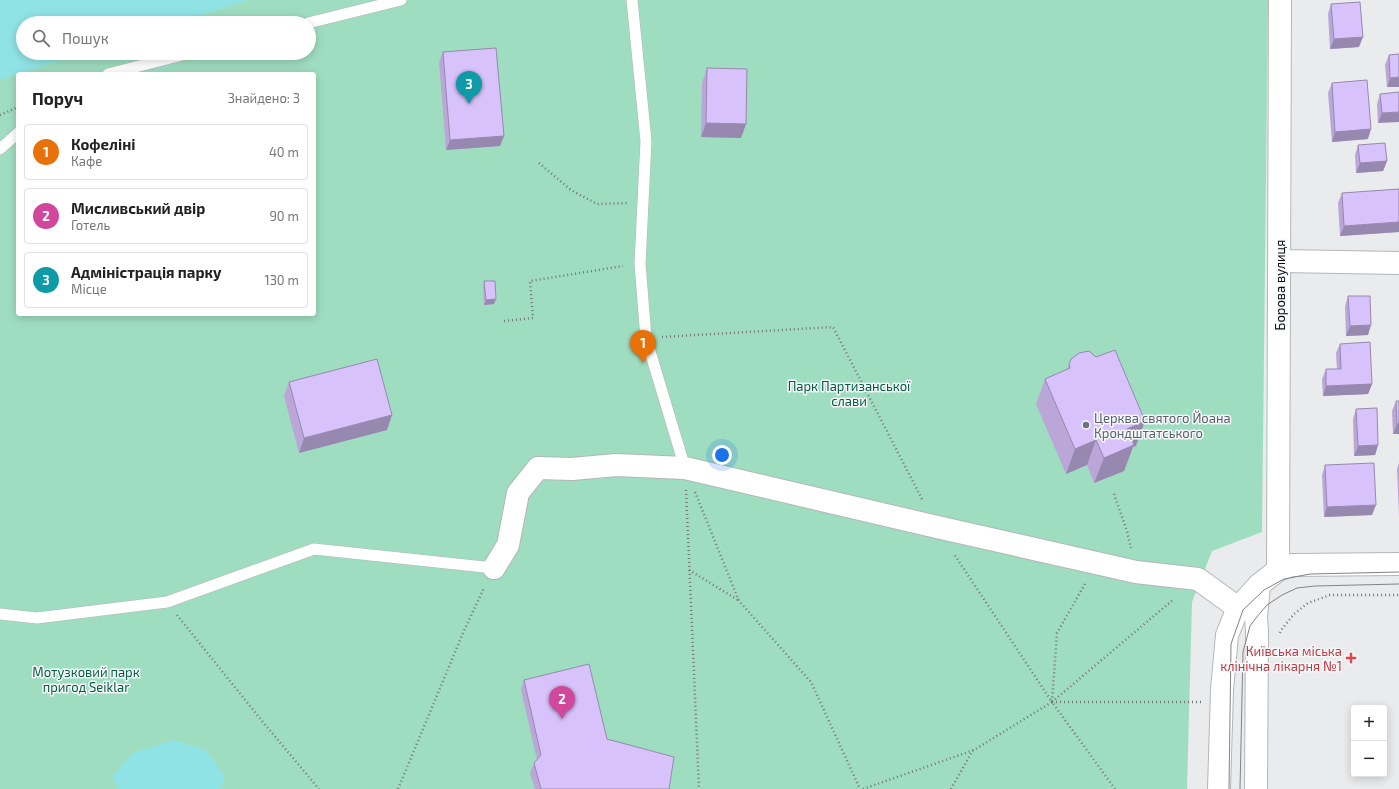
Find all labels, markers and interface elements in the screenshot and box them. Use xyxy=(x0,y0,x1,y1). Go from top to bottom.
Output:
search box xyxy=(16,16,316,60)
icon: search xyxy=(30,27,52,49)
text: Пошук xyxy=(62,29,109,47)
pin: 3 xyxy=(456,71,482,104)
text: Поруч xyxy=(32,88,83,108)
text: Знайдено: 3 xyxy=(228,90,300,106)
text: Кофеліні xyxy=(71,135,135,153)
text: 1 xyxy=(43,144,49,160)
text: 40 m xyxy=(269,144,299,160)
text: Кафе xyxy=(71,153,102,169)
text: Мисливський двір xyxy=(71,199,205,217)
text: 2 xyxy=(42,208,50,224)
text: 90 m xyxy=(269,208,299,224)
text: Готель xyxy=(71,217,110,233)
street label: Борова вулиця xyxy=(1272,240,1288,330)
text: Адміністрація парку xyxy=(71,263,221,281)
text: 3 xyxy=(42,272,50,288)
text: 130 m xyxy=(264,272,299,288)
text: Місце xyxy=(71,281,107,297)
pin: 1 xyxy=(630,330,656,363)
park label: Парк Партизанської слави xyxy=(788,378,911,409)
place label: Церква святого Йоана Крондштатського xyxy=(1094,410,1231,441)
marker: Церква святого Йоана Крондштатського xyxy=(1081,420,1091,430)
your location xyxy=(712,445,732,465)
place label: Київська міська клінічна лікарня №1 xyxy=(1220,643,1342,674)
marker: Київська міська клінічна лікарня №1 xyxy=(1345,652,1357,664)
park label: Мотузковий парк пригод Seiklar xyxy=(32,664,140,695)
pin: 2 xyxy=(549,686,575,719)
map controls xyxy=(1351,705,1387,777)
button: + xyxy=(1351,705,1387,741)
button: − xyxy=(1351,741,1387,777)

